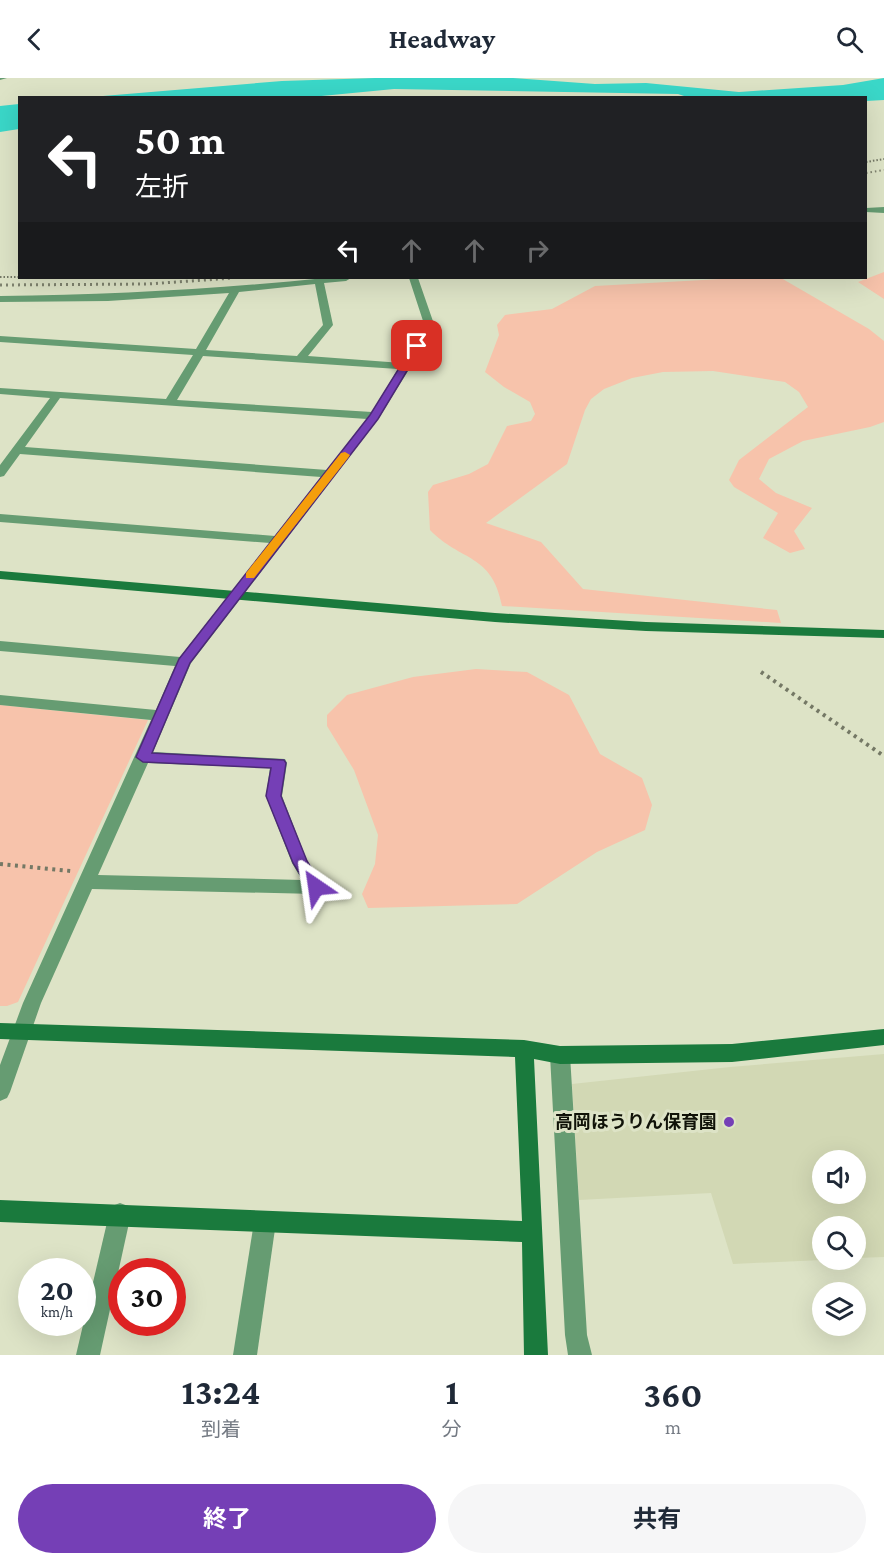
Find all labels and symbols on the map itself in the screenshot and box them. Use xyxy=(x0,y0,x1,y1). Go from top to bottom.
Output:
pin xyxy=(391,320,442,371)
position arrow xyxy=(284,855,348,919)
place label: 高岡ほうりん保育園 xyxy=(555,1112,717,1132)
marker: 高岡ほうりん保育園 xyxy=(722,1115,736,1129)
speed limit sign: 30 xyxy=(108,1258,186,1336)

